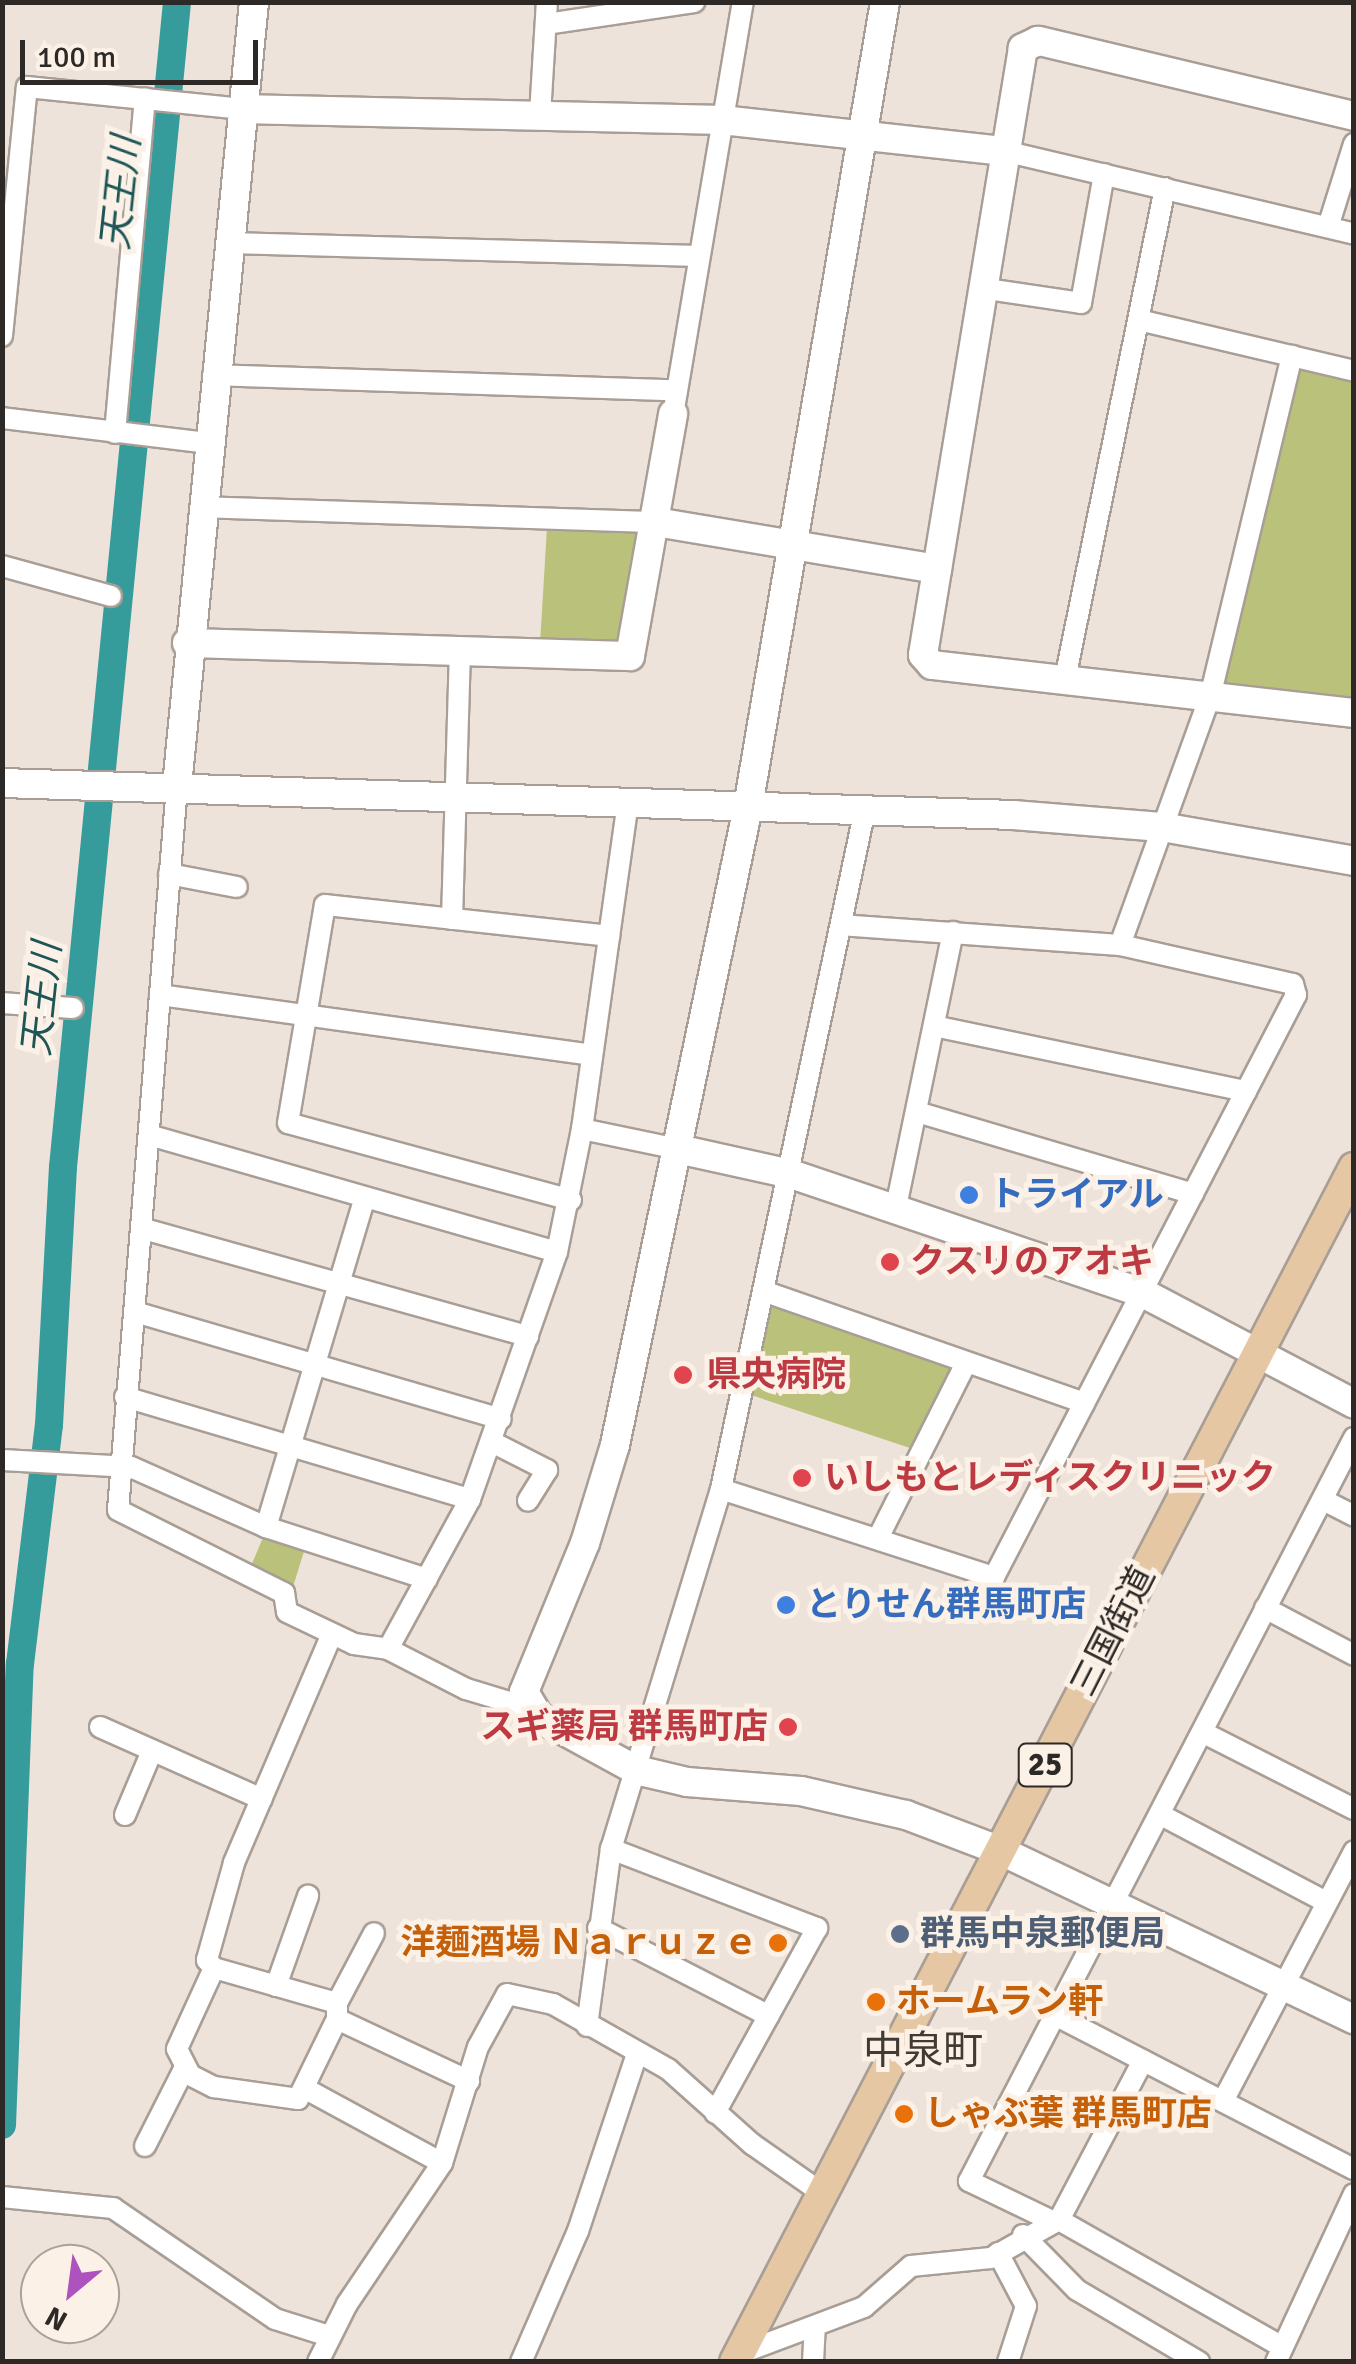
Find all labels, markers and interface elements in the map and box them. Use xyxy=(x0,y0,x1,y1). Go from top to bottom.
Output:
scale bar xyxy=(25,20,262,82)
text: 100 m xyxy=(37,39,116,76)
water label: 天王川 xyxy=(92,134,150,252)
water label: 天王川 xyxy=(13,940,71,1058)
place label: トライアル xyxy=(989,1174,1164,1216)
marker: トライアル xyxy=(958,1184,980,1206)
place label: クスリのアオキ xyxy=(910,1241,1155,1283)
marker: クスリのアオキ xyxy=(879,1251,901,1273)
place label: 県央病院 xyxy=(706,1354,846,1396)
marker: 県央病院 xyxy=(670,1362,696,1388)
place label: いしもとレディスクリニック xyxy=(824,1457,1279,1499)
marker: いしもとレディスクリニック xyxy=(789,1465,815,1491)
street label: 三国街道 xyxy=(1063,1559,1163,1703)
place label: とりせん群馬町店 xyxy=(806,1584,1086,1626)
marker: とりせん群馬町店 xyxy=(775,1594,797,1616)
place label: スギ薬局 群馬町店 xyxy=(480,1706,768,1748)
marker: スギ薬局 群馬町店 xyxy=(777,1716,799,1738)
road number: 25 xyxy=(1018,1738,1072,1792)
place label: 群馬中泉郵便局 xyxy=(920,1913,1165,1955)
place label: 洋麺酒場 Ｎａｒｕｚｅ xyxy=(400,1922,758,1964)
marker: 群馬中泉郵便局 xyxy=(889,1923,911,1945)
marker: 洋麺酒場 Ｎａｒｕｚｅ xyxy=(767,1932,789,1954)
place label: ホームラン軒 xyxy=(896,1981,1106,2023)
marker: ホームラン軒 xyxy=(865,1991,887,2013)
district label: 中泉町 xyxy=(863,2027,983,2075)
place label: しゃぶ葉 群馬町店 xyxy=(924,2093,1212,2135)
marker: しゃぶ葉 群馬町店 xyxy=(893,2103,915,2125)
north arrow xyxy=(20,2244,120,2344)
text: N xyxy=(40,2299,73,2338)

